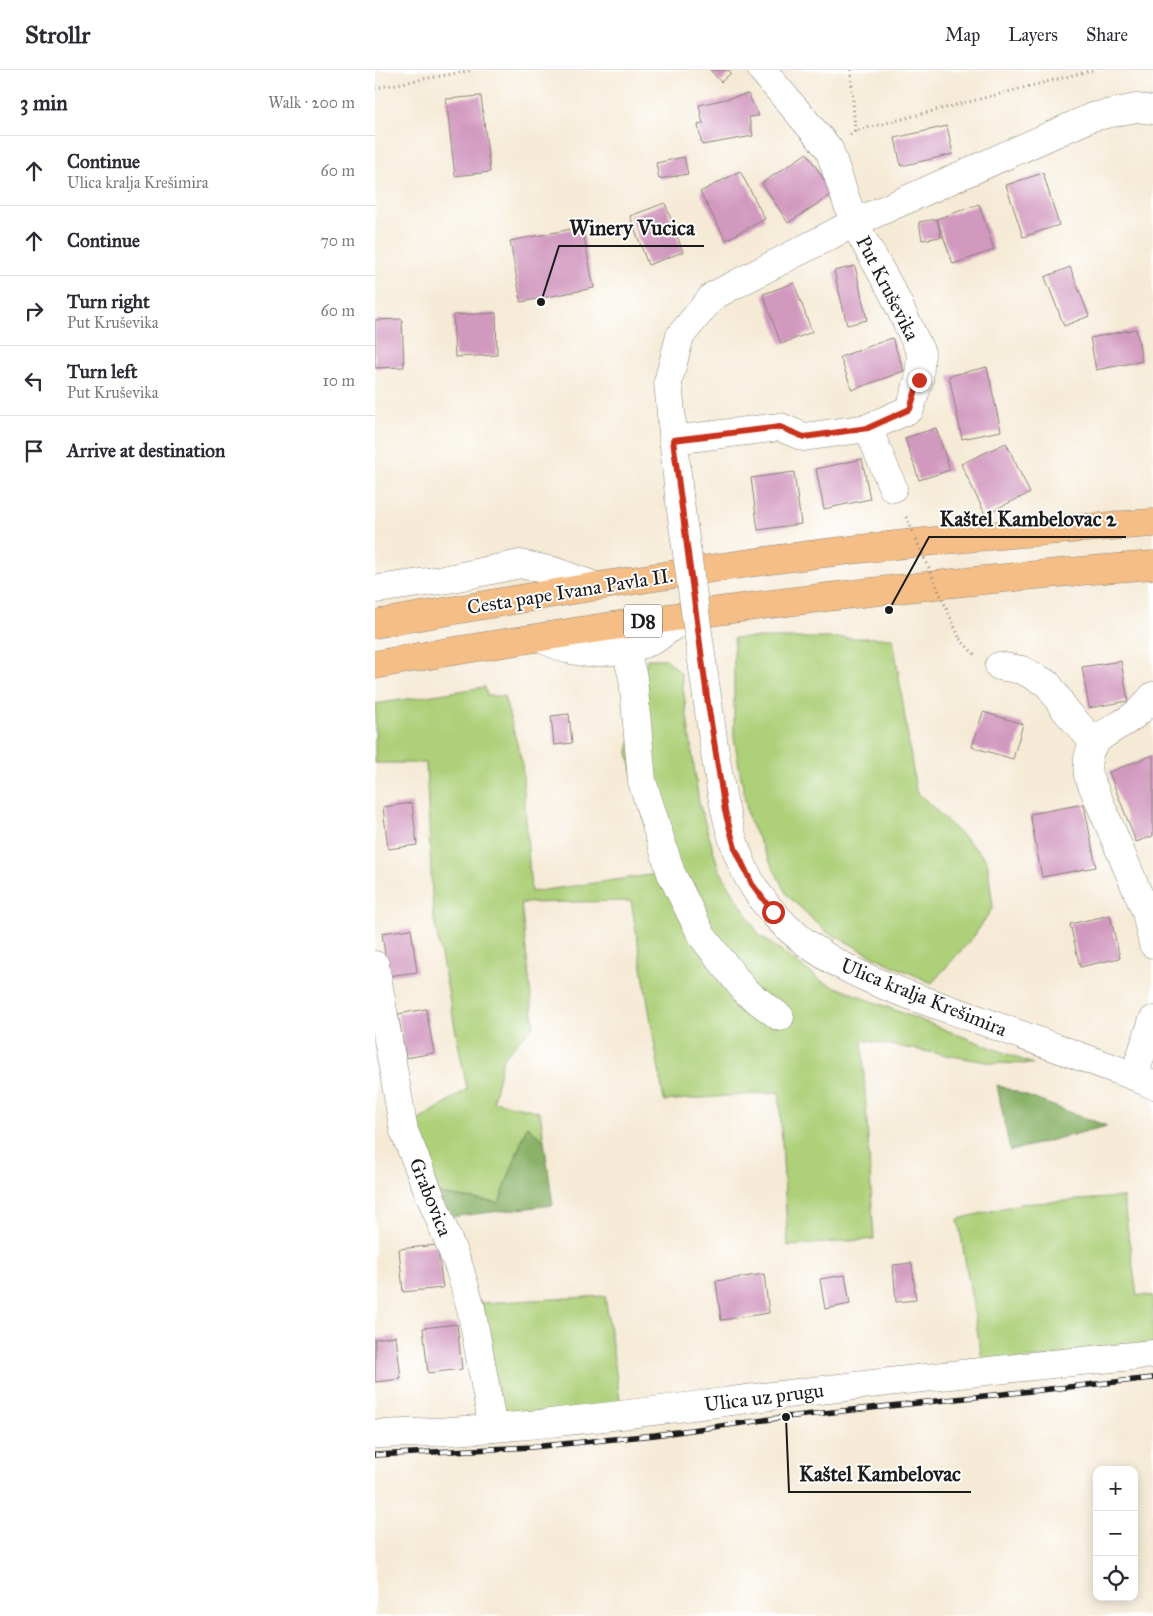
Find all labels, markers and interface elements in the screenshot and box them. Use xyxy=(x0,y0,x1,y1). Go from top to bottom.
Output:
text: Strollr xyxy=(25,20,90,50)
text: Map xyxy=(945,24,980,46)
text: Layers xyxy=(1008,24,1058,46)
text: Share xyxy=(1086,24,1128,46)
text: 3 min xyxy=(20,90,68,116)
text: Walk · 200 m xyxy=(268,93,355,112)
text: Continue xyxy=(67,150,140,173)
icon: ahead xyxy=(20,157,48,185)
text: 60 m xyxy=(321,161,355,180)
text: Ulica kralja Krešimira xyxy=(67,173,209,192)
callout: Winery Vucica xyxy=(559,210,704,246)
text: Winery Vucica xyxy=(569,215,696,241)
icon: ahead xyxy=(20,227,48,255)
text: Continue xyxy=(67,229,140,252)
text: 70 m xyxy=(320,231,355,250)
street label: Put Kruševika xyxy=(851,232,925,345)
text: Turn right xyxy=(67,290,150,313)
icon: right xyxy=(20,297,48,325)
text: 60 m xyxy=(321,301,355,320)
text: Put Kruševika xyxy=(67,313,159,332)
text: Turn left xyxy=(67,360,137,383)
icon: left xyxy=(20,367,48,395)
route end xyxy=(908,369,931,392)
text: 10 m xyxy=(323,371,355,390)
text: Put Kruševika xyxy=(67,383,159,402)
icon: arrive xyxy=(20,437,48,465)
text: Arrive at destination xyxy=(67,439,225,462)
callout: Kaštel Kambelovac 2 xyxy=(929,501,1126,537)
text: Kaštel Kambelovac 2 xyxy=(940,506,1117,532)
street label: Cesta pape Ivana Pavla II. xyxy=(465,563,675,619)
road number: D8 xyxy=(624,604,662,638)
route start xyxy=(762,901,785,924)
street label: Ulica kralja Krešimira xyxy=(837,953,1011,1041)
street label: Grabovica xyxy=(404,1154,458,1240)
street label: Ulica uz prugu xyxy=(703,1378,826,1417)
callout: Kaštel Kambelovac xyxy=(789,1456,971,1492)
text: Kaštel Kambelovac xyxy=(799,1461,961,1487)
map controls xyxy=(1093,1466,1138,1601)
button: + xyxy=(1093,1466,1138,1511)
button: − xyxy=(1093,1511,1138,1556)
button: locate xyxy=(1093,1556,1138,1601)

